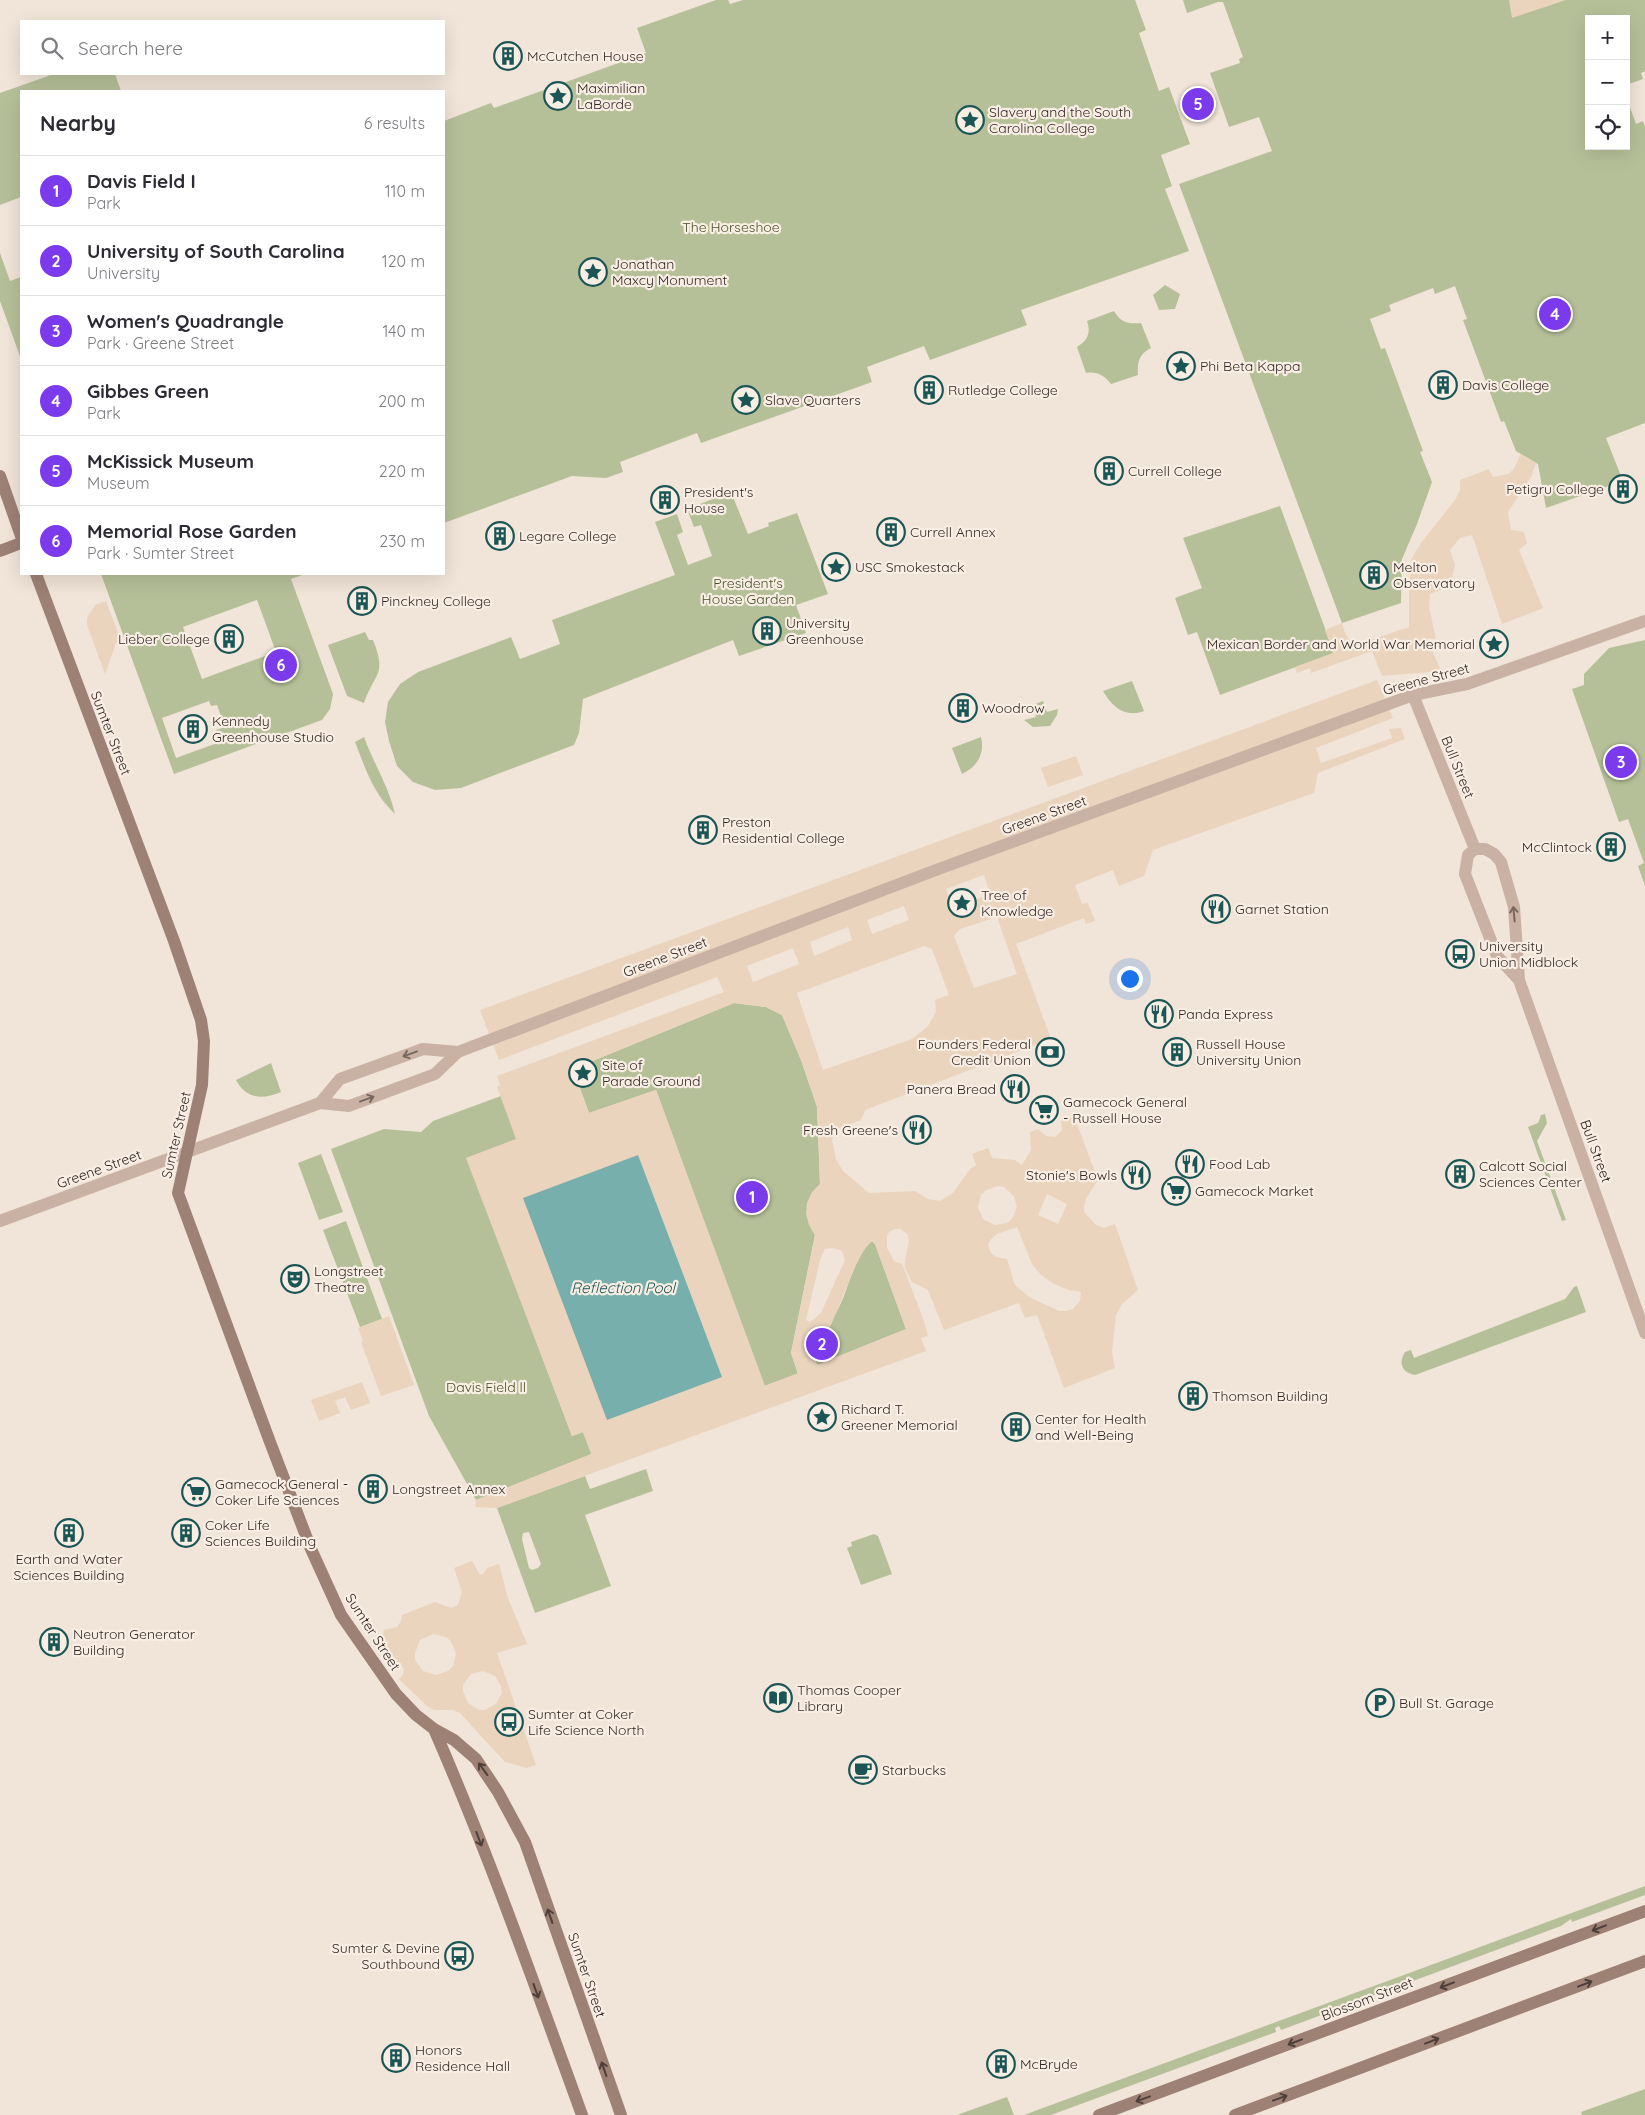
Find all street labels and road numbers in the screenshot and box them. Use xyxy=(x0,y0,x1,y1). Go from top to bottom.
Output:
street label: Greene Street xyxy=(1381,659,1471,699)
street label: Sumter Street xyxy=(87,688,135,778)
street label: Bull Street xyxy=(1437,733,1479,801)
street label: Greene Street xyxy=(999,791,1089,839)
street label: Greene Street xyxy=(620,933,710,981)
street label: Sumter Street xyxy=(157,1090,195,1180)
street label: Bull Street xyxy=(1576,1117,1616,1185)
street label: Greene Street xyxy=(54,1145,144,1193)
street label: Sumter Street xyxy=(341,1590,405,1674)
street label: Sumter Street xyxy=(564,1930,610,2020)
street label: Blossom Street xyxy=(1318,1973,1416,2025)

